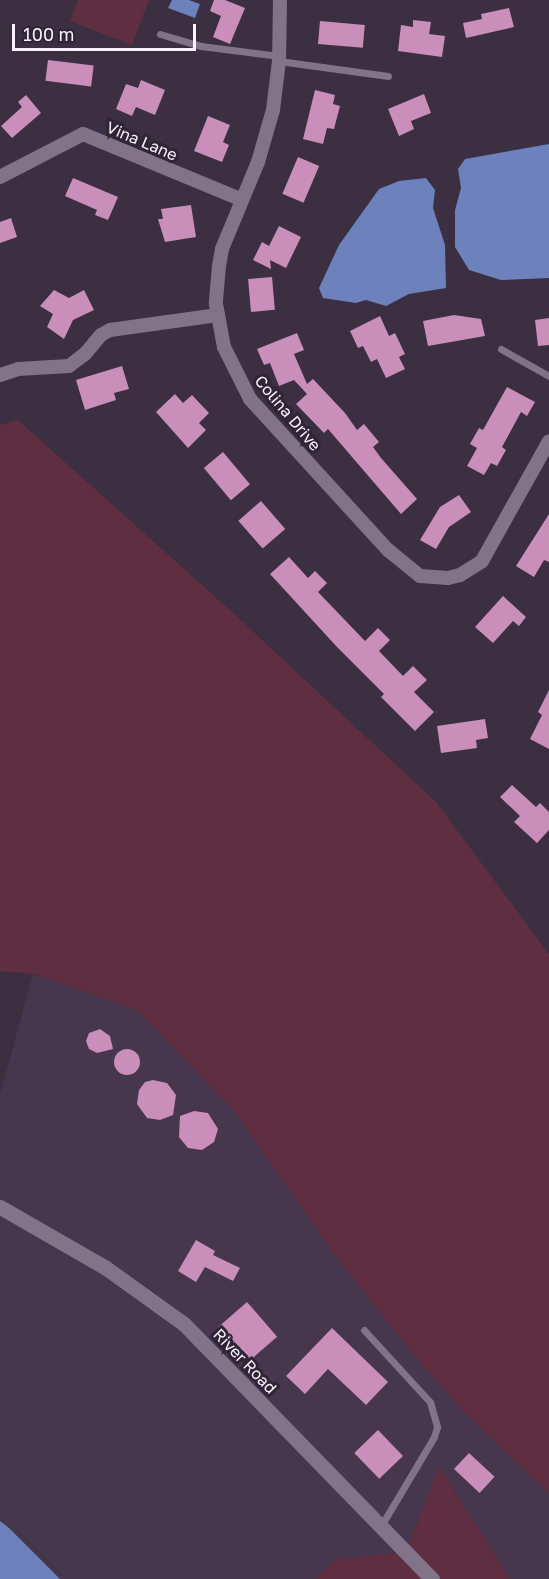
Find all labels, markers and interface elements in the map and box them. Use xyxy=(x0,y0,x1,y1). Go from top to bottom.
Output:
scale bar xyxy=(15,12,200,50)
text: 100 m xyxy=(23,23,74,45)
street label: Vina Lane xyxy=(104,117,180,165)
street label: Colina Drive xyxy=(251,371,325,455)
street label: River Road xyxy=(209,1325,281,1397)

